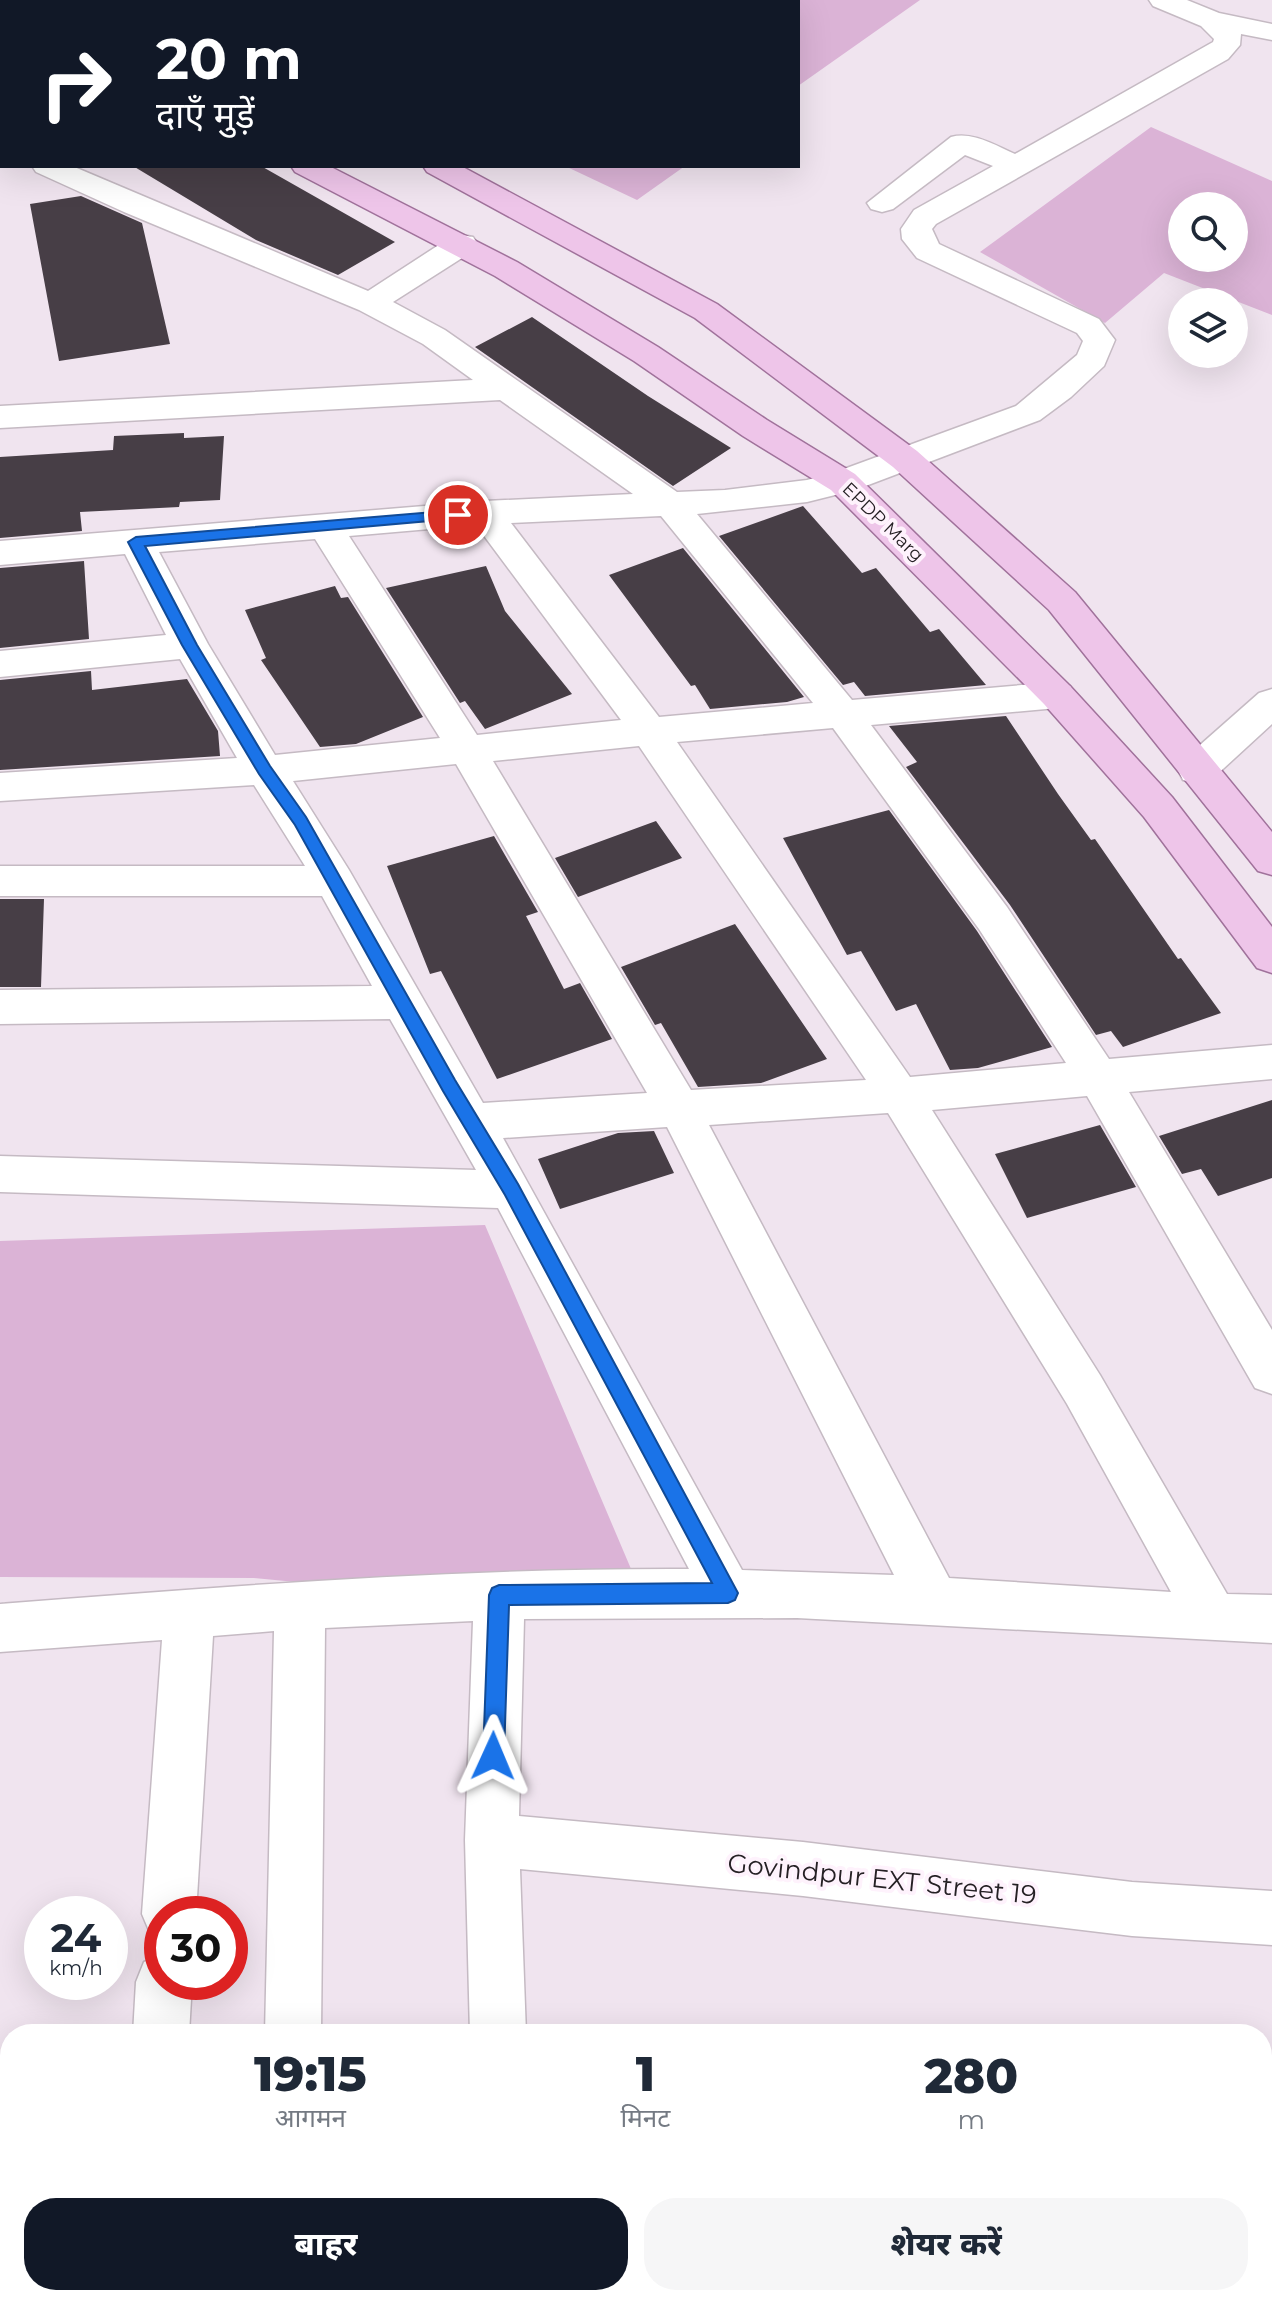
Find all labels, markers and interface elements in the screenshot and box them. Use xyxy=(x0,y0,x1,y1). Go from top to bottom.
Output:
text: 20 m xyxy=(156,25,302,93)
icon: right xyxy=(24,32,128,136)
text: दाएँ मुड़ें xyxy=(156,93,255,137)
map controls xyxy=(1168,192,1248,368)
button: search xyxy=(1168,192,1248,272)
button: layers xyxy=(1168,288,1248,368)
street label: EPDP Marg xyxy=(838,478,928,566)
pin xyxy=(424,481,492,549)
icon: arrive xyxy=(436,493,480,537)
position arrow xyxy=(451,1714,535,1798)
street label: Govindpur EXT Street 19 xyxy=(726,1847,1038,1911)
speed limit sign: 30 xyxy=(144,1896,248,2000)
text: 24 xyxy=(51,1913,101,1962)
text: km/h xyxy=(49,1956,103,1980)
text: 19:15 xyxy=(254,2045,367,2103)
text: 1 xyxy=(636,2045,655,2103)
text: 280 xyxy=(924,2047,1018,2105)
text: आगमन xyxy=(275,2102,346,2134)
text: मिनट xyxy=(621,2102,670,2134)
text: m xyxy=(957,2104,985,2136)
button: बाहर xyxy=(24,2198,628,2290)
button: शेयर करें xyxy=(644,2198,1248,2290)

